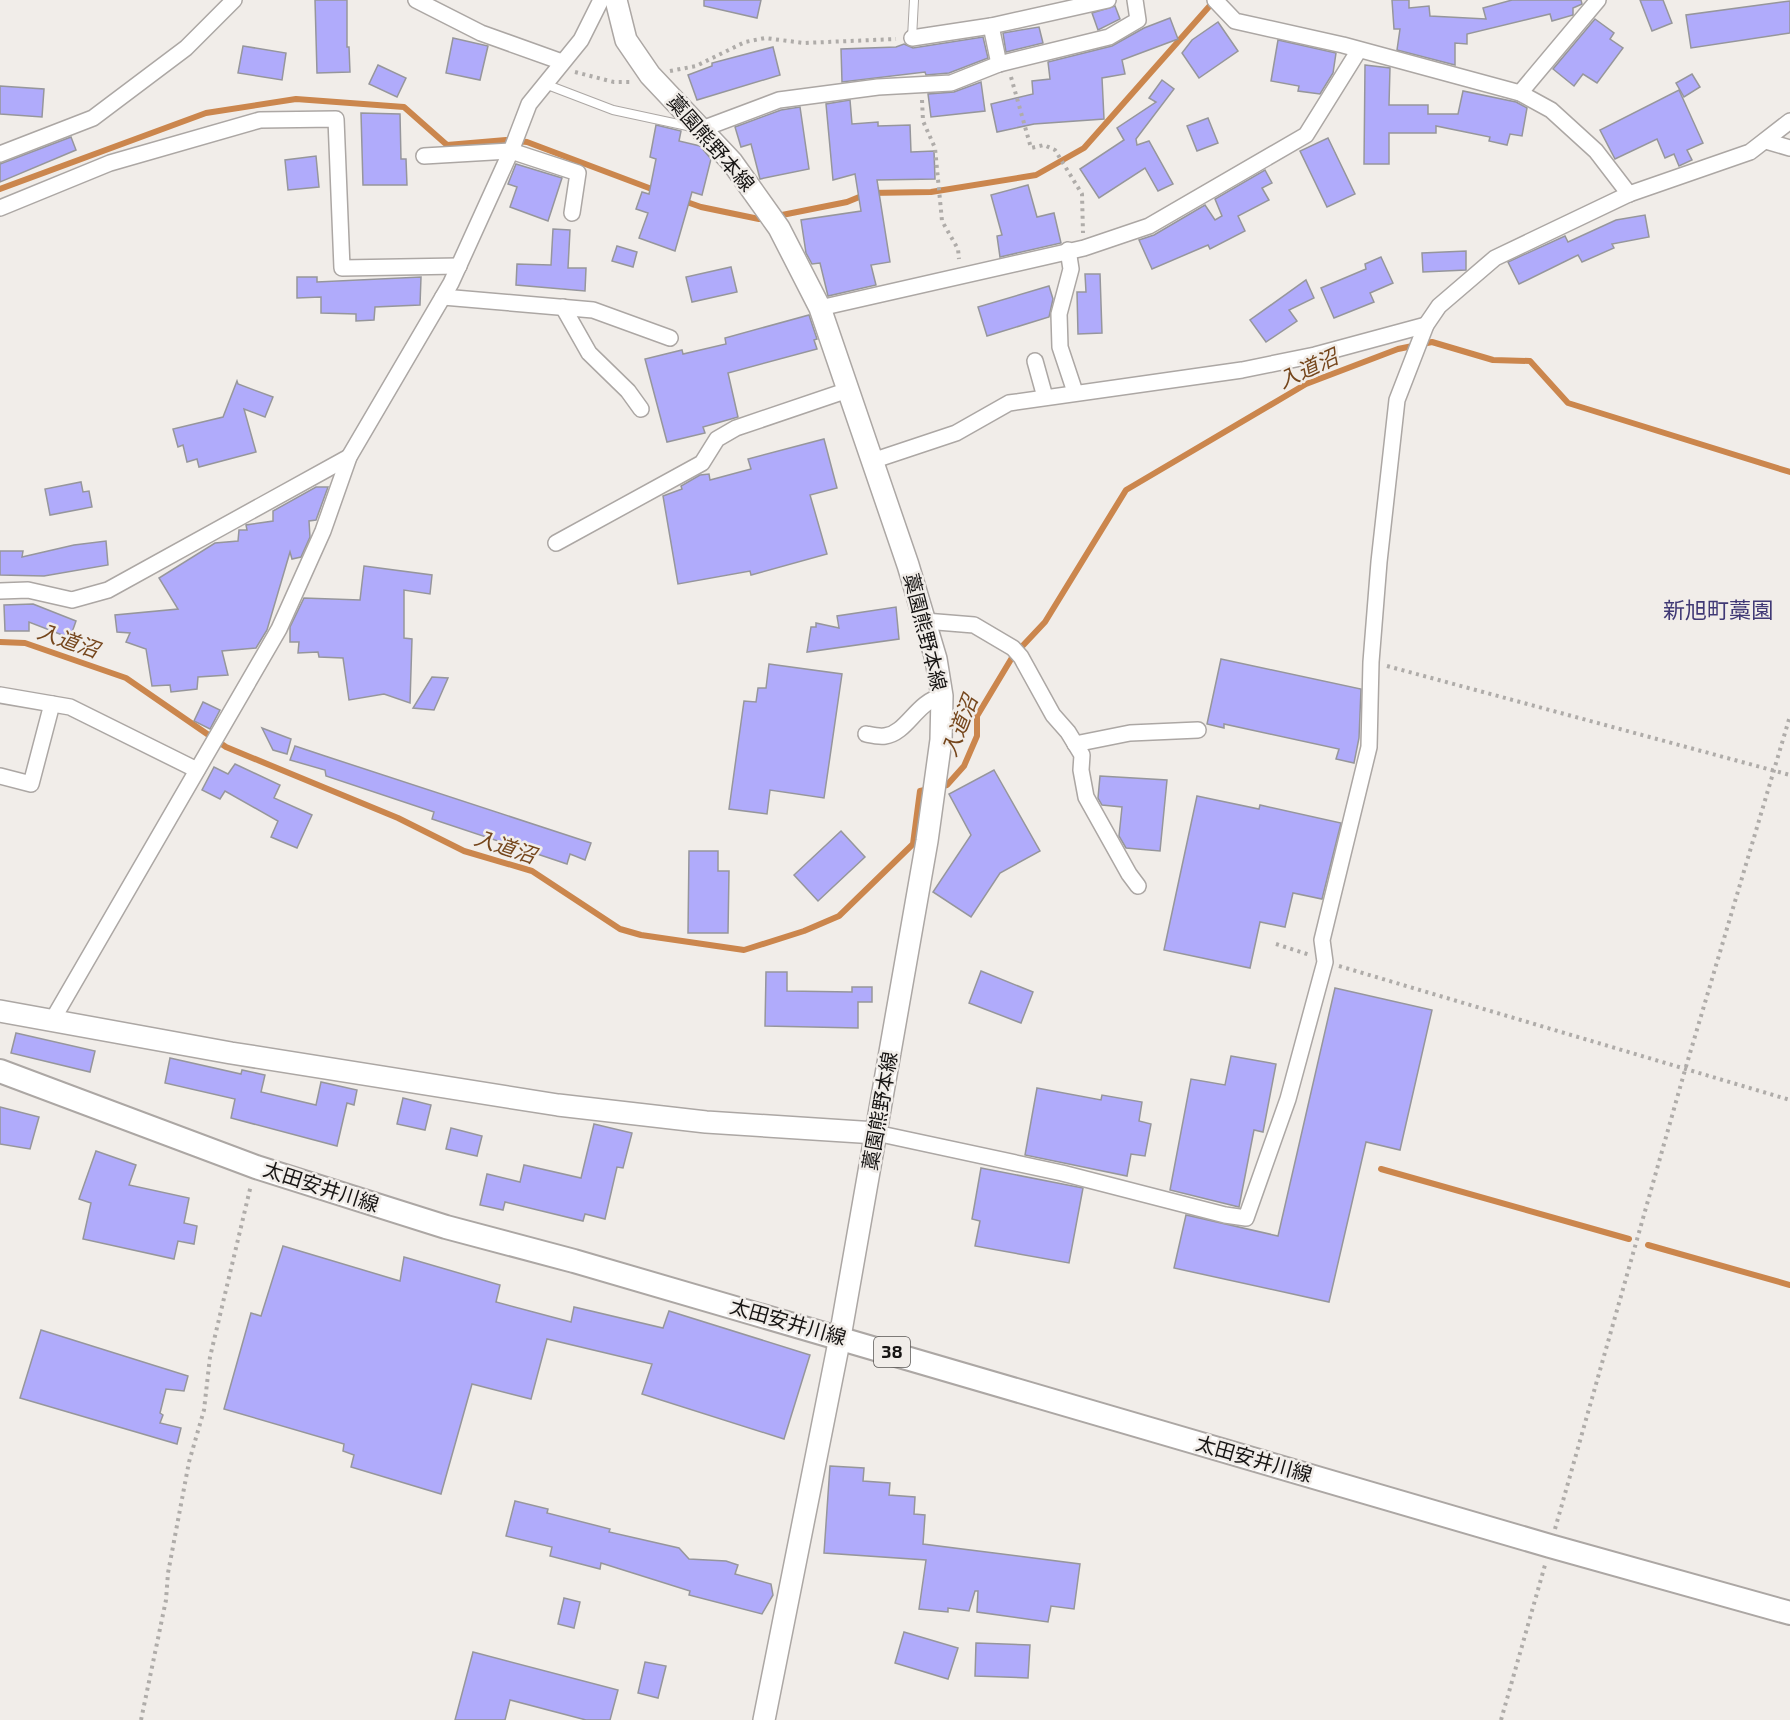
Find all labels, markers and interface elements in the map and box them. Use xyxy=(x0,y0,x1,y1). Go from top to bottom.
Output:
street label: 藁園熊野本線 xyxy=(663,89,760,195)
water label: 入道沼 xyxy=(1274,342,1344,392)
street label: 藁園熊野本線 xyxy=(900,571,952,693)
district label: 新旭町藁園 xyxy=(1663,596,1773,622)
water label: 入道沼 xyxy=(35,618,105,663)
water label: 入道沼 xyxy=(936,689,983,759)
water label: 入道沼 xyxy=(472,824,542,868)
street label: 藁園熊野本線 xyxy=(857,1050,901,1172)
street label: 太田安井川線 xyxy=(261,1156,382,1216)
street label: 太田安井川線 xyxy=(727,1293,849,1349)
road number: 38 xyxy=(874,1337,910,1367)
street label: 太田安井川線 xyxy=(1193,1430,1315,1486)

